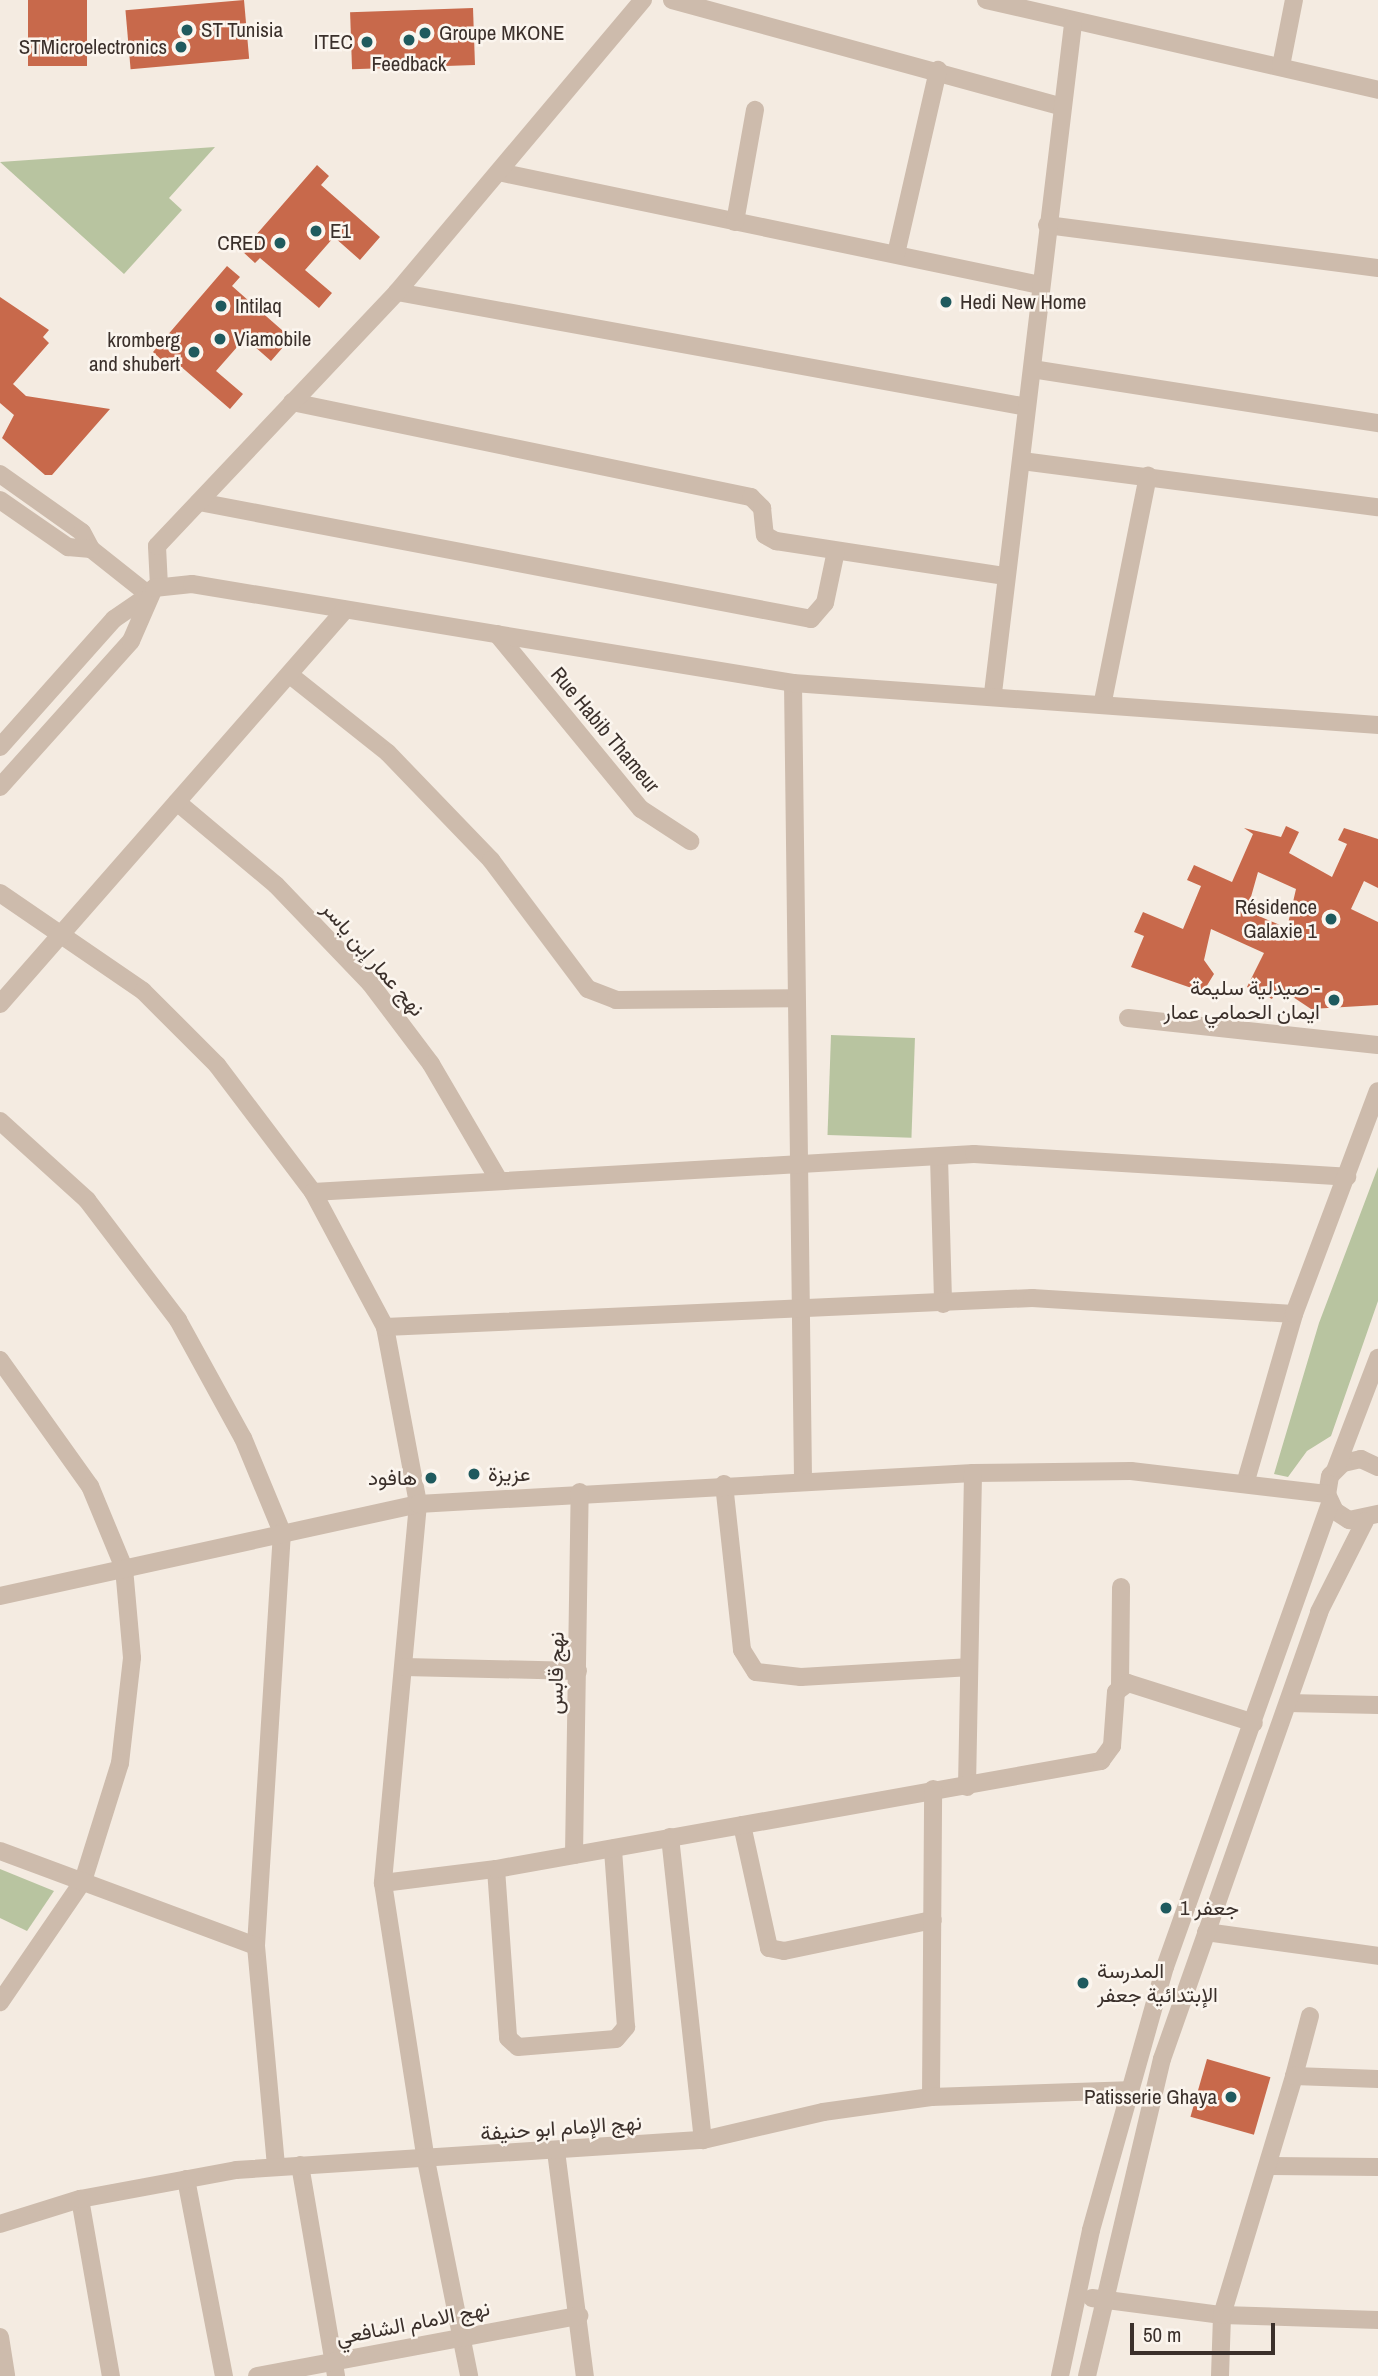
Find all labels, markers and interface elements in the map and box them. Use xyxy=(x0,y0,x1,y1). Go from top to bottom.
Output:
place label: ST Tunisia xyxy=(201,17,284,43)
place label: Groupe MKONE xyxy=(439,20,564,46)
marker: ST Tunisia xyxy=(179,22,195,38)
marker: Groupe MKONE xyxy=(417,25,433,41)
place label: ITEC xyxy=(314,29,353,55)
marker: Feedback xyxy=(401,32,417,48)
place label: STMicroelectronics xyxy=(19,34,167,60)
marker: ITEC xyxy=(359,34,375,50)
marker: STMicroelectronics xyxy=(173,39,189,55)
place label: Feedback xyxy=(372,51,446,77)
place label: E1 xyxy=(330,218,351,244)
marker: E1 xyxy=(308,223,324,239)
place label: CRED xyxy=(217,230,266,256)
marker: CRED xyxy=(272,235,288,251)
place label: Hedi New Home xyxy=(960,289,1086,315)
place label: Intilaq xyxy=(235,293,282,319)
marker: Hedi New Home xyxy=(938,294,954,310)
marker: Intilaq xyxy=(213,298,229,314)
place label: Viamobile xyxy=(234,326,311,352)
place label: kromberg and shubert xyxy=(89,327,180,377)
marker: Viamobile xyxy=(212,331,228,347)
marker: kromberg and shubert xyxy=(186,344,202,360)
street label: Rue Habib Thameur xyxy=(545,662,665,798)
place label: Résidence Galaxie 1 xyxy=(1235,894,1317,944)
street label: نهج عمار إبن ياسر xyxy=(316,896,430,1022)
marker: Résidence Galaxie 1 xyxy=(1323,911,1339,927)
place label: صيدلية سليمة - ايمان الحمامي عمار xyxy=(1164,975,1320,1025)
marker: صيدلية سليمة - ايمان الحمامي عمار xyxy=(1326,992,1342,1008)
place label: عزيزة xyxy=(488,1461,531,1487)
place label: هافود xyxy=(368,1465,417,1491)
marker: عزيزة xyxy=(466,1466,482,1482)
marker: هافود xyxy=(423,1470,439,1486)
street label: نهج قابس xyxy=(543,1631,569,1715)
place label: جعفر 1 xyxy=(1180,1895,1239,1921)
marker: جعفر 1 xyxy=(1158,1900,1174,1916)
place label: المدرسة الإبتدائية جعفر xyxy=(1097,1958,1218,2008)
marker: المدرسة الإبتدائية جعفر xyxy=(1075,1975,1091,1991)
place label: Patisserie Ghaya xyxy=(1084,2084,1217,2110)
marker: Patisserie Ghaya xyxy=(1223,2089,1239,2105)
street label: نهج الإمام ابو حنيفة xyxy=(479,2110,643,2146)
street label: نهج الامام الشافعي xyxy=(334,2296,492,2350)
scale bar xyxy=(1133,2310,1278,2354)
text: 50 m xyxy=(1143,2320,1181,2349)

